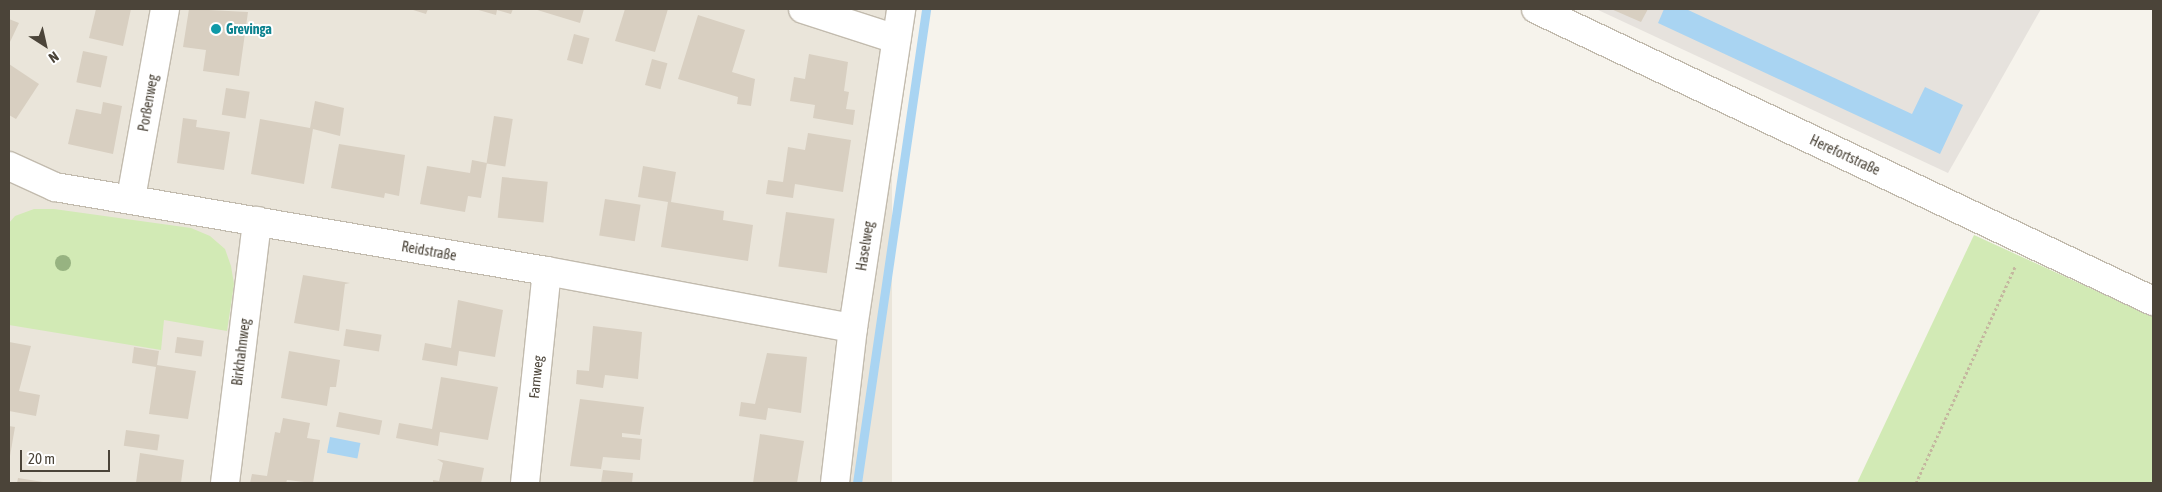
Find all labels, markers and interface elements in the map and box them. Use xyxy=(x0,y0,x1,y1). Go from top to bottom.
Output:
north arrow xyxy=(20,20,70,70)
place label: Grevinga xyxy=(226,21,272,37)
marker: Grevinga xyxy=(210,23,222,35)
text: N xyxy=(46,48,62,66)
street label: Porßenweg xyxy=(135,73,161,133)
street label: Herefortstraße xyxy=(1807,131,1883,179)
street label: Haselweg xyxy=(853,220,877,272)
street label: Reidstraße xyxy=(400,238,458,264)
street label: Birkhahnweg xyxy=(229,317,253,387)
street label: Farnweg xyxy=(525,355,547,399)
scale bar xyxy=(22,440,112,472)
text: 20 m xyxy=(28,450,55,467)

